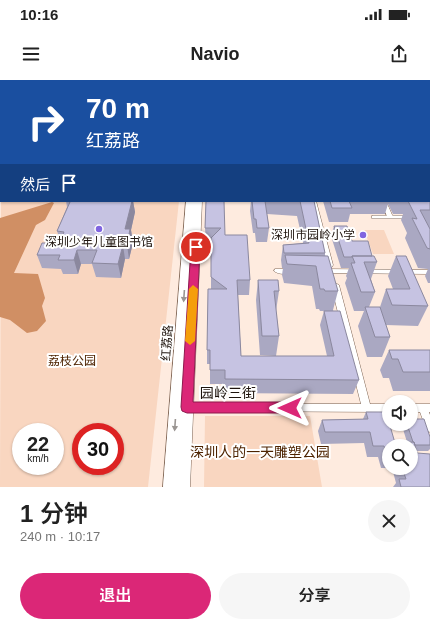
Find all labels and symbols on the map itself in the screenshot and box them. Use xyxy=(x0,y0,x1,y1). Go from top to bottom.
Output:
marker: 深圳少年儿童图书馆 xyxy=(94,224,104,234)
place label: 深圳市园岭小学 xyxy=(271,228,355,242)
pin xyxy=(179,230,213,264)
marker: 深圳市园岭小学 xyxy=(358,230,368,240)
place label: 深圳少年儿童图书馆 xyxy=(45,235,153,249)
one-way arrow xyxy=(180,290,187,302)
street label: 红荔路 xyxy=(159,325,175,361)
park label: 荔枝公园 xyxy=(48,354,96,368)
street label: 园岭三街 xyxy=(200,385,256,401)
position arrow xyxy=(269,387,311,429)
one-way arrow xyxy=(171,419,178,431)
speed limit sign: 30 xyxy=(72,423,124,475)
park label: 深圳人的一天雕塑公园 xyxy=(190,444,330,460)

